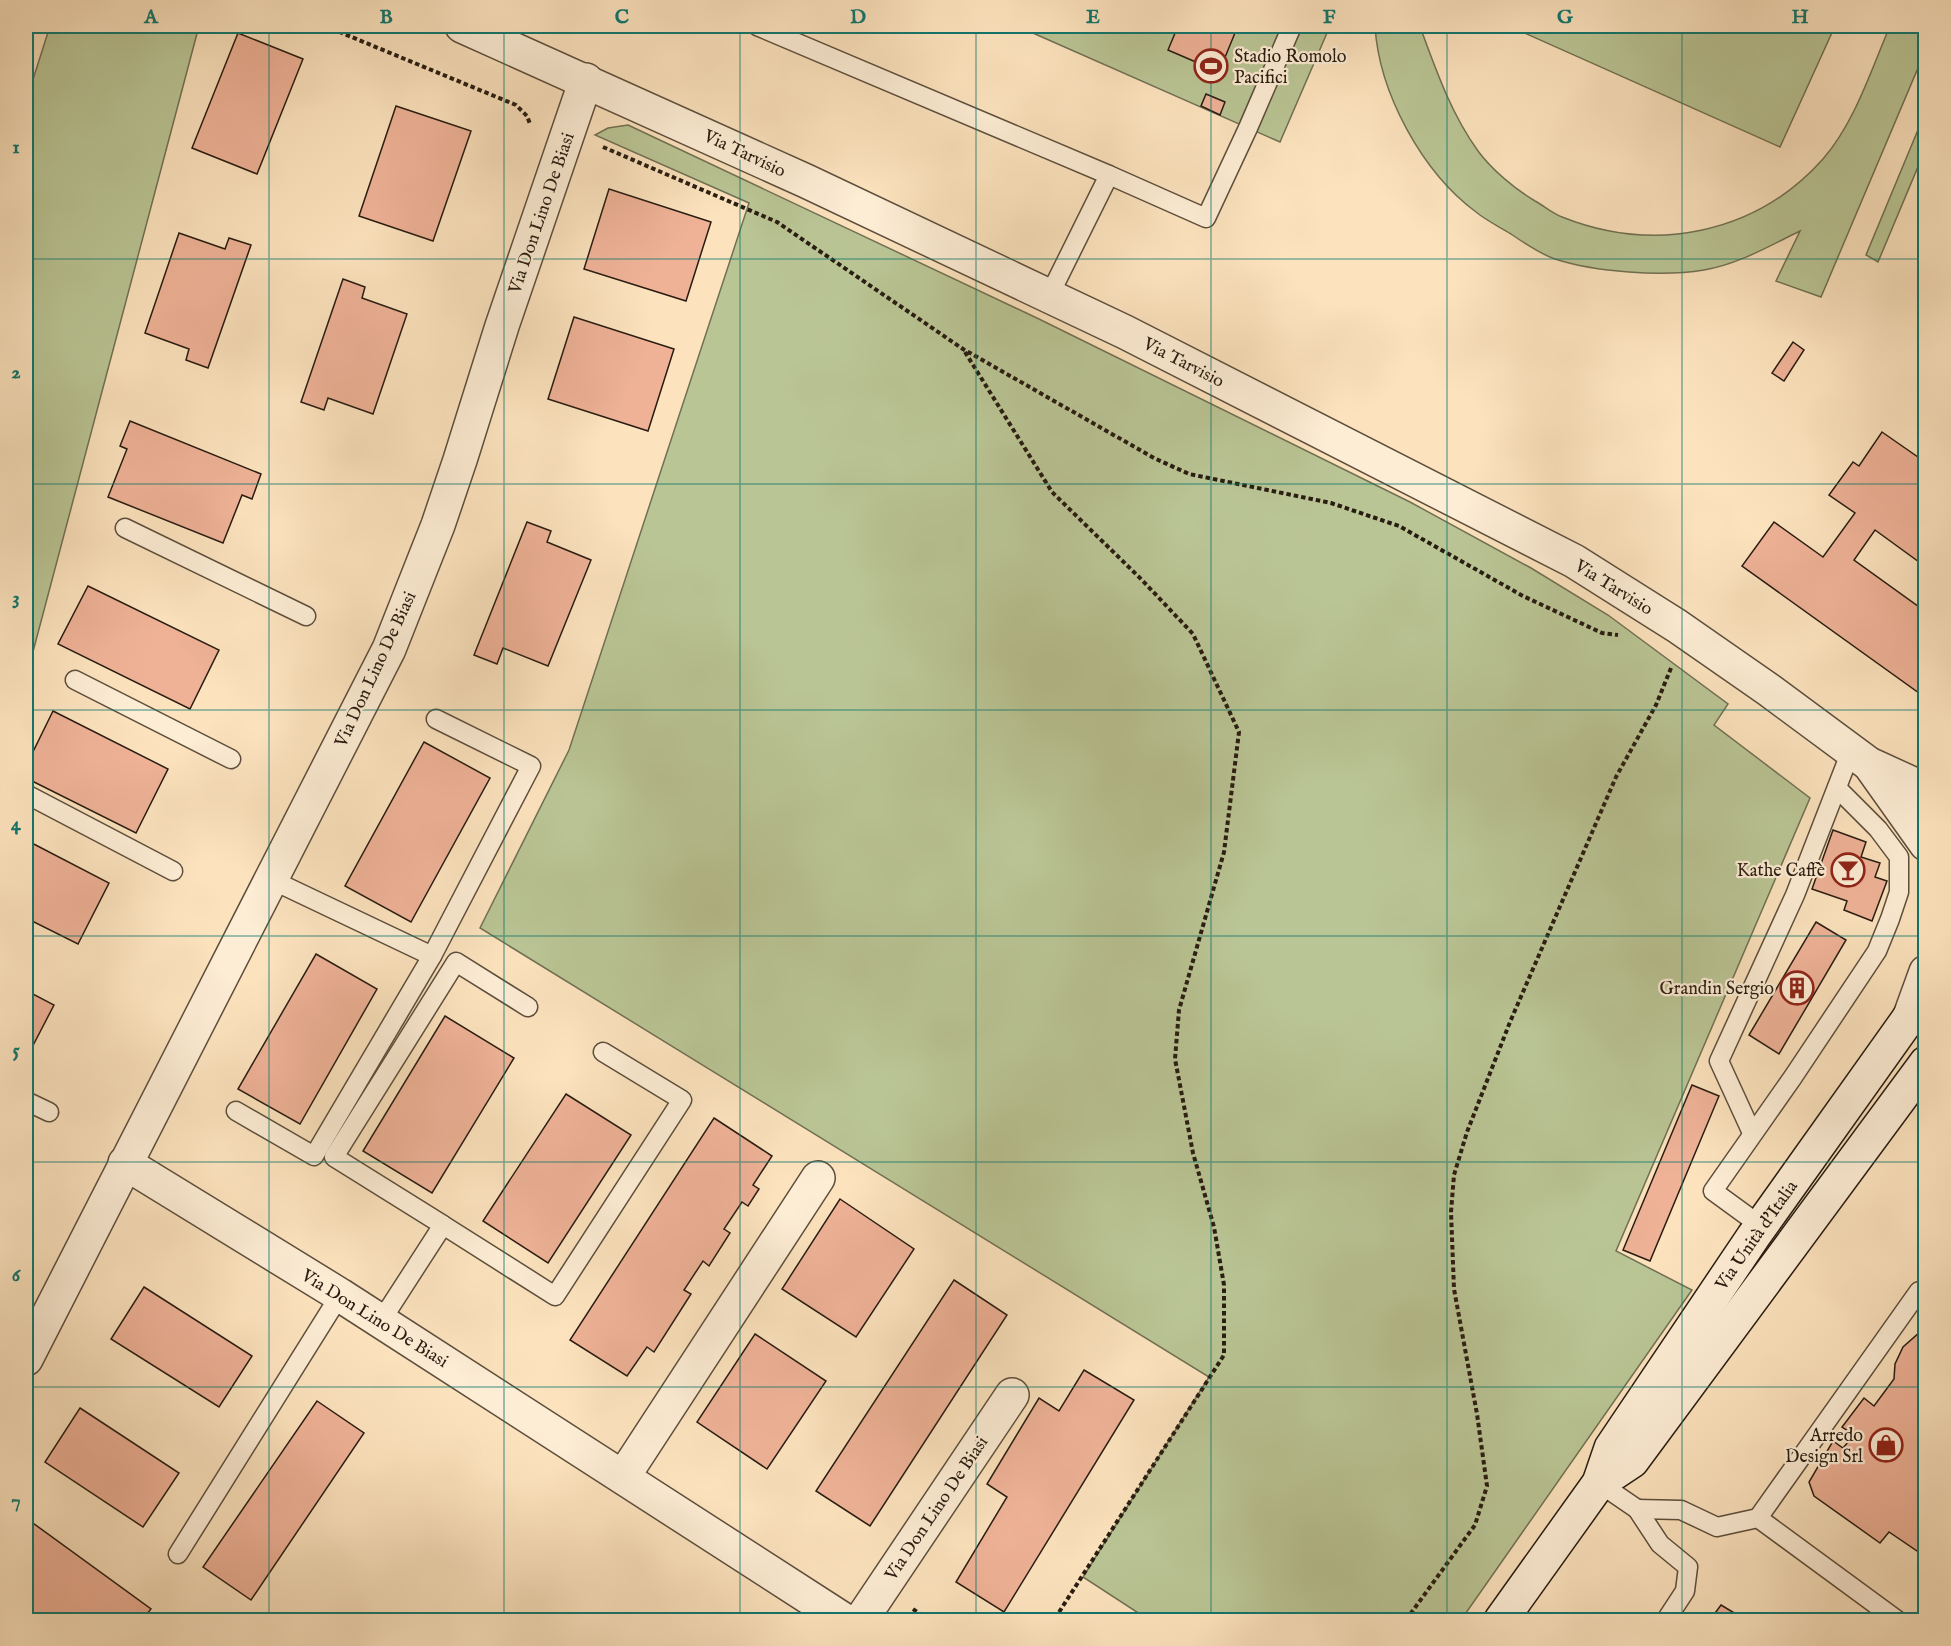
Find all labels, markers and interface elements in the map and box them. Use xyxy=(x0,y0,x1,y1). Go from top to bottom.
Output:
text: A xyxy=(143,5,159,30)
text: B xyxy=(379,5,393,30)
text: C xyxy=(615,5,629,30)
text: D xyxy=(850,5,866,30)
text: E xyxy=(1086,5,1100,30)
text: F xyxy=(1323,5,1336,30)
text: G xyxy=(1557,5,1574,30)
text: H xyxy=(1791,5,1809,30)
place label: Stadio Romolo Pacifici xyxy=(1234,46,1347,90)
sports icon: Stadio Romolo Pacifici xyxy=(1193,48,1229,84)
street label: Via Tarvisio xyxy=(699,125,789,184)
street label: Via Don Lino De Biasi xyxy=(504,130,581,298)
text: 1 xyxy=(12,135,20,160)
street label: Via Tarvisio xyxy=(1138,333,1228,394)
text: 2 xyxy=(11,360,21,385)
street label: Via Tarvisio xyxy=(1569,555,1657,621)
text: 3 xyxy=(12,586,20,611)
street label: Via Don Lino De Biasi xyxy=(330,588,423,752)
text: 4 xyxy=(11,812,22,837)
bar icon: Kathe Caffè xyxy=(1830,852,1866,888)
place label: Kathe Caffè xyxy=(1737,860,1825,883)
building icon: Grandin Sergio xyxy=(1779,970,1815,1006)
place label: Grandin Sergio xyxy=(1659,978,1774,1001)
text: 5 xyxy=(12,1038,20,1063)
street label: Via Unità d'Italia xyxy=(1710,1176,1804,1296)
text: 6 xyxy=(12,1263,22,1288)
street label: Via Don Lino De Biasi xyxy=(296,1264,452,1374)
place label: Arredo Design Srl xyxy=(1785,1425,1863,1469)
shop icon: Arredo Design Srl xyxy=(1868,1427,1904,1463)
street label: Via Don Lino De Biasi xyxy=(880,1432,994,1586)
text: 7 xyxy=(11,1489,21,1514)

